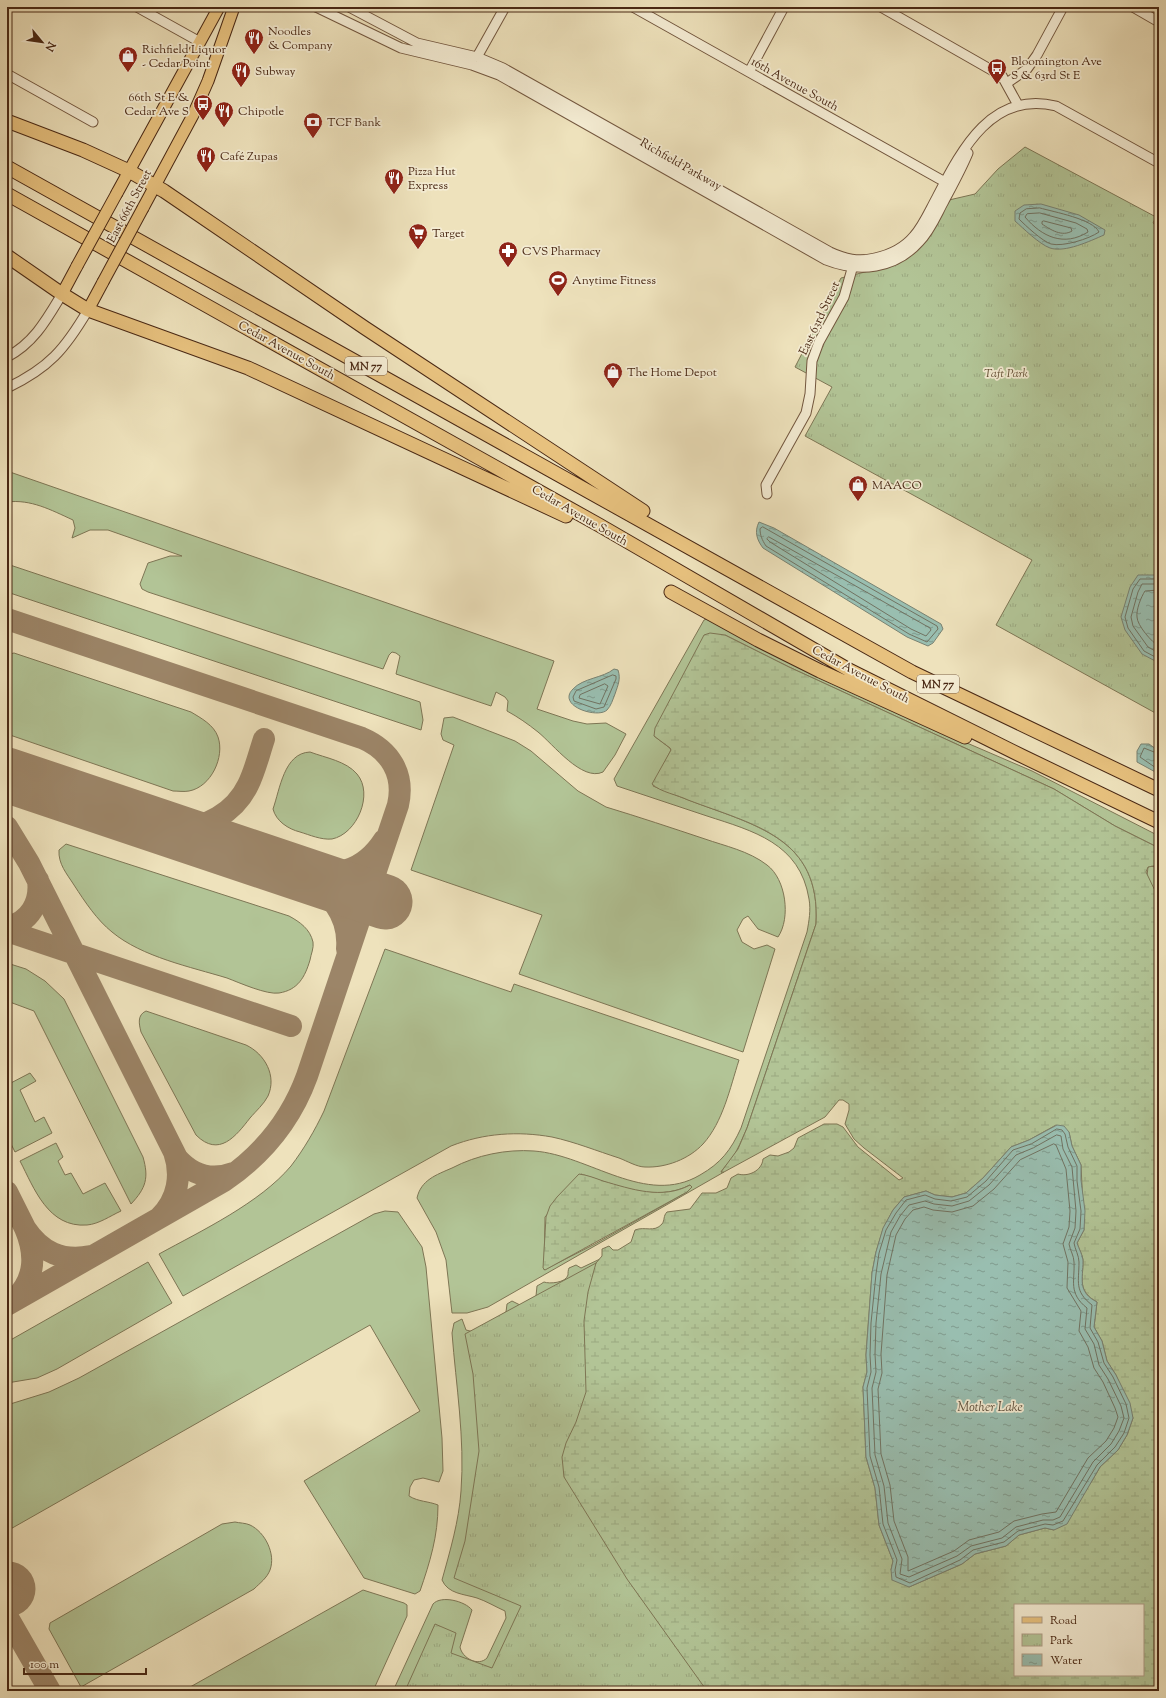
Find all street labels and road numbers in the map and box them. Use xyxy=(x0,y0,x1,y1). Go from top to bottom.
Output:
street label: 16th Avenue South xyxy=(747,53,842,117)
street label: Richfield Parkway xyxy=(636,134,725,196)
street label: East 66th Street xyxy=(103,167,157,246)
street label: East 63rd Street xyxy=(795,279,845,358)
street label: Cedar Avenue South xyxy=(235,317,338,385)
road number: MN 77 xyxy=(345,357,387,375)
street label: Cedar Avenue South xyxy=(528,481,631,551)
street label: Cedar Avenue South xyxy=(808,641,913,708)
road number: MN 77 xyxy=(917,675,959,693)

